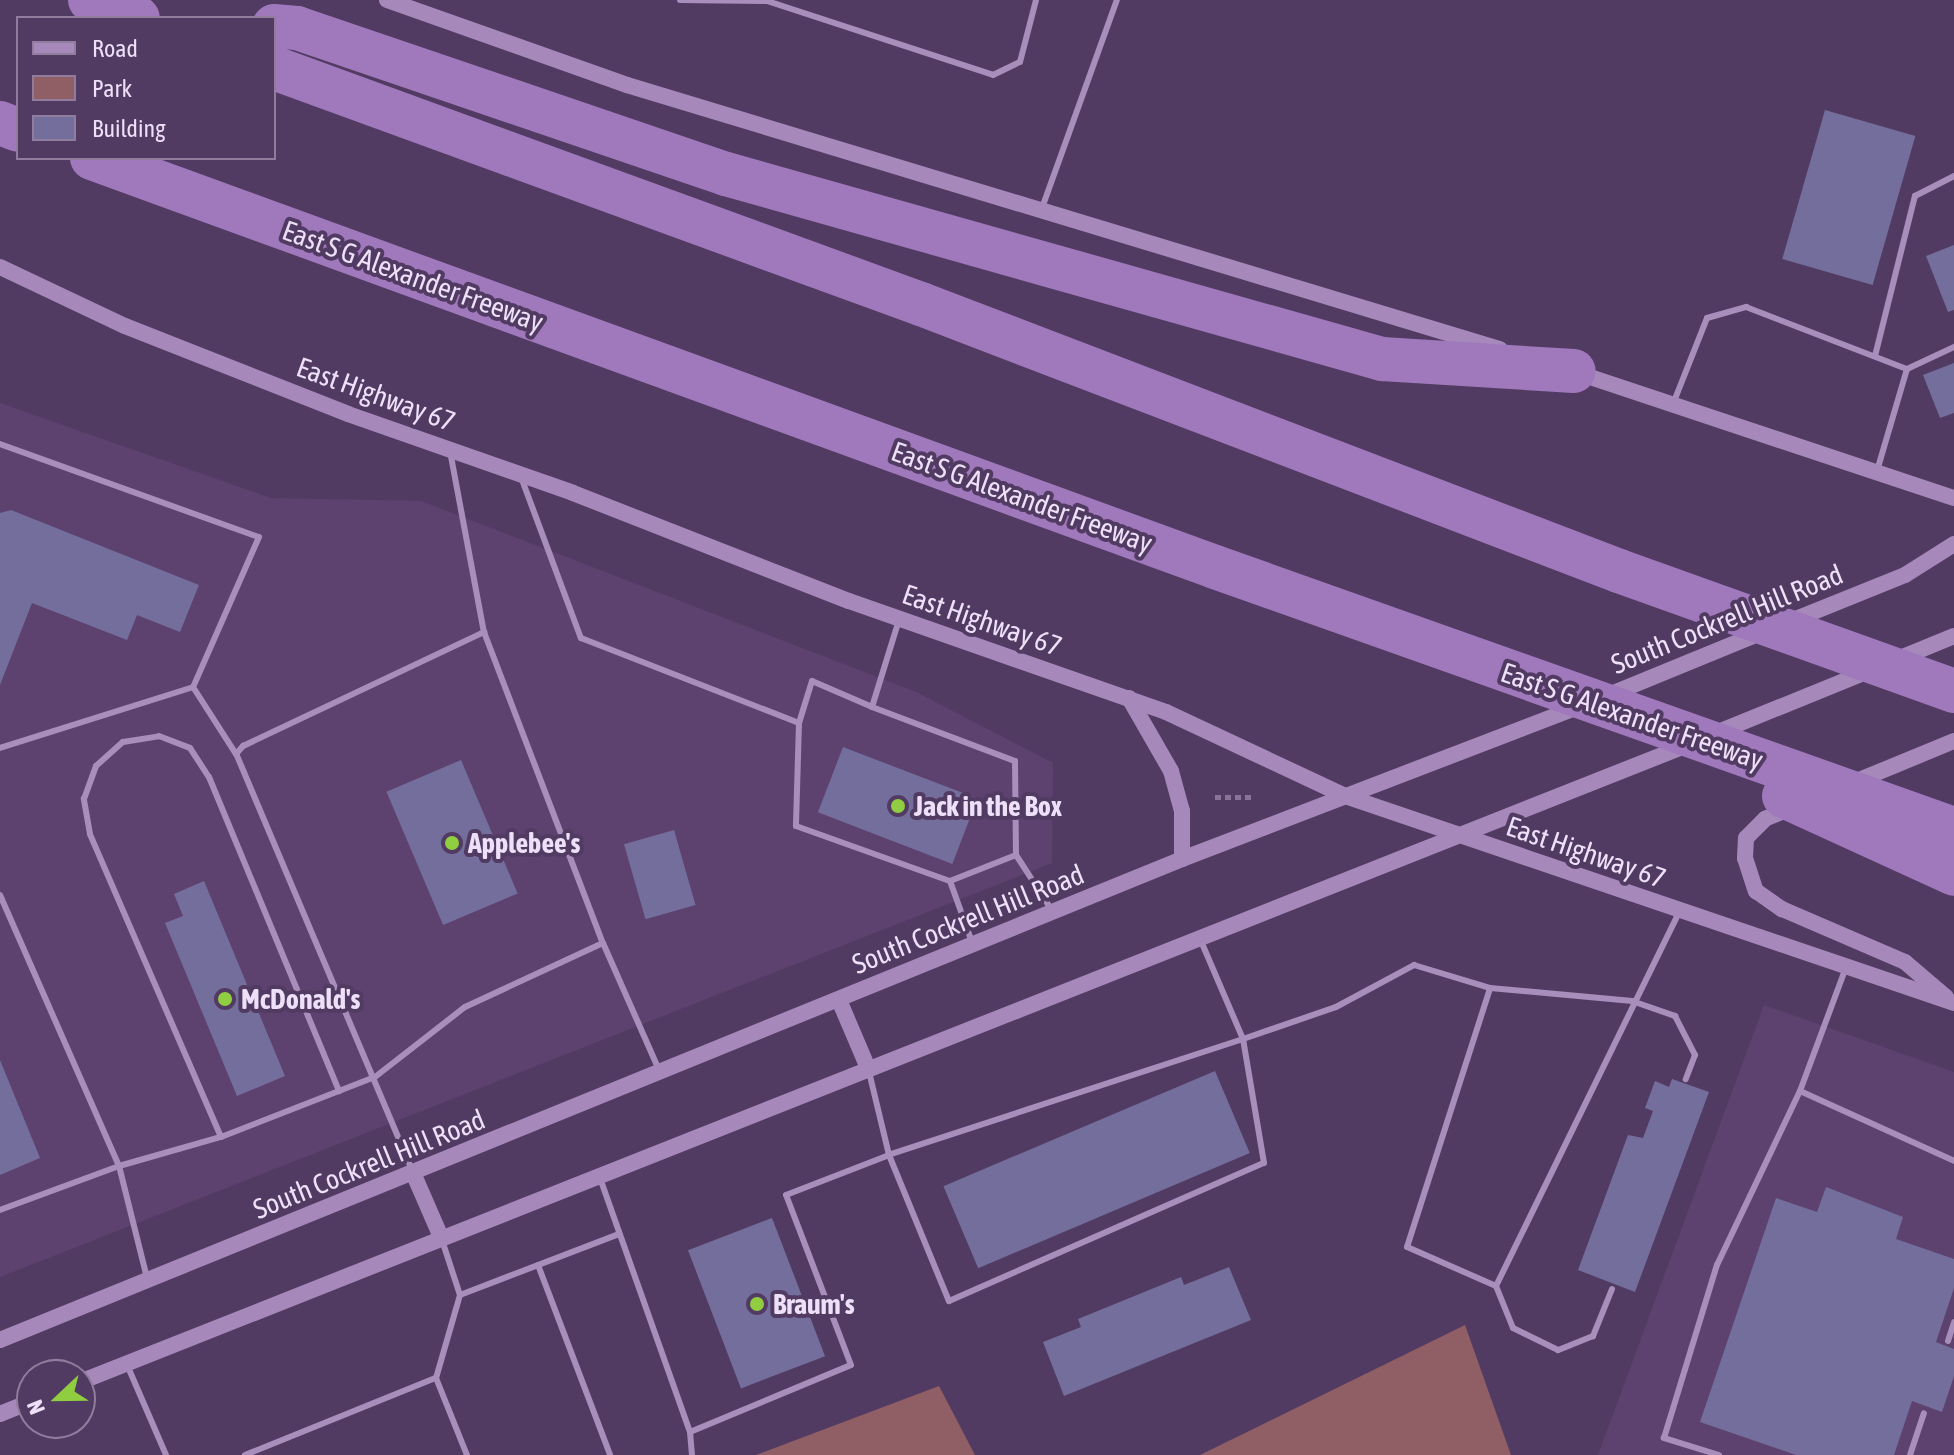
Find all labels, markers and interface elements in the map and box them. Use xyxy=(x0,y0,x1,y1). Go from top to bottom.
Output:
legend xyxy=(16,16,276,160)
text: Road xyxy=(92,35,138,62)
text: Park xyxy=(92,75,132,102)
text: Building xyxy=(92,115,165,142)
street label: East S G Alexander Freeway xyxy=(278,213,548,339)
street label: East Highway 67 xyxy=(292,350,460,438)
street label: East S G Alexander Freeway xyxy=(887,434,1157,560)
street label: South Cockrell Hill Road xyxy=(1606,557,1848,681)
street label: East Highway 67 xyxy=(898,577,1066,663)
street label: East S G Alexander Freeway xyxy=(1496,655,1768,777)
place label: Jack in the Box xyxy=(914,789,1062,823)
marker: Jack in the Box xyxy=(889,797,907,815)
street label: East Highway 67 xyxy=(1502,809,1670,895)
place label: Applebee's xyxy=(468,826,580,860)
marker: Applebee's xyxy=(443,834,461,852)
street label: South Cockrell Hill Road xyxy=(847,857,1089,981)
place label: McDonald's xyxy=(241,982,360,1016)
marker: McDonald's xyxy=(216,990,234,1008)
street label: South Cockrell Hill Road xyxy=(248,1102,490,1226)
place label: Braum's xyxy=(773,1287,855,1321)
marker: Braum's xyxy=(748,1295,766,1313)
north arrow xyxy=(16,1359,96,1439)
text: N xyxy=(21,1396,50,1418)

